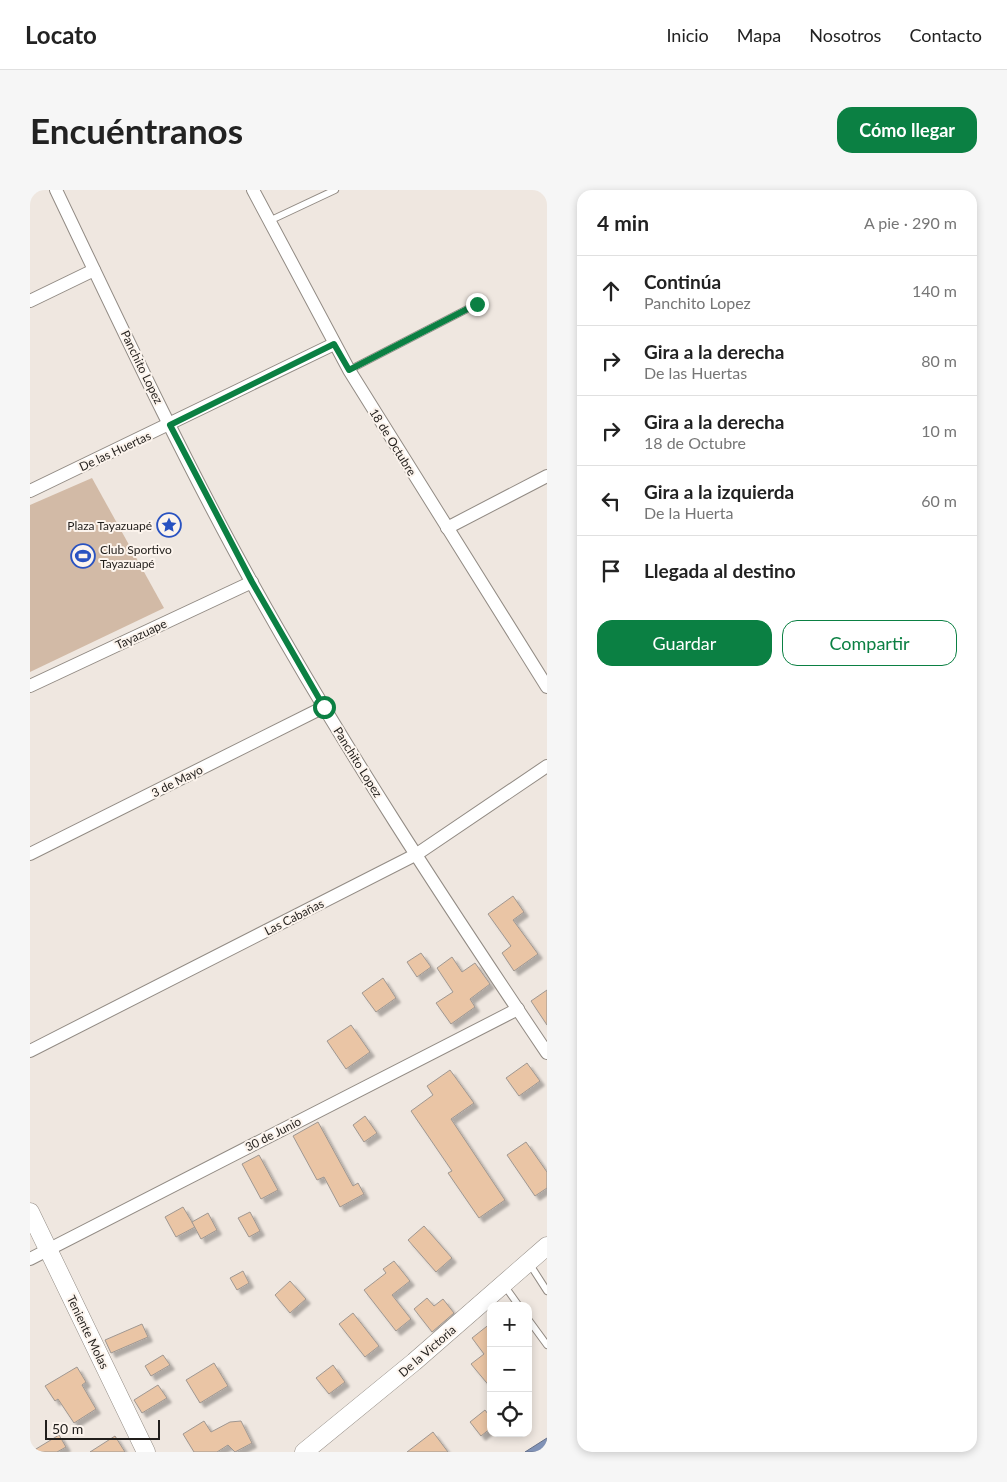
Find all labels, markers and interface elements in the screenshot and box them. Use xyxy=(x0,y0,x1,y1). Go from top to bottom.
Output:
text: Locato xyxy=(25,20,97,49)
text: Inicio xyxy=(666,24,709,46)
text: Mapa xyxy=(737,24,781,46)
text: Nosotros xyxy=(809,24,881,46)
text: Contacto xyxy=(909,24,982,46)
button: Cómo llegar xyxy=(837,107,977,153)
text: Encuéntranos xyxy=(30,109,243,151)
text: 4 min xyxy=(597,210,649,235)
text: A pie · 290 m xyxy=(864,213,957,232)
text: Continúa xyxy=(644,270,721,293)
icon: ahead xyxy=(597,277,625,305)
text: 140 m xyxy=(912,281,957,300)
route end xyxy=(466,293,489,316)
text: Panchito Lopez xyxy=(644,293,751,312)
street label: Panchito Lopez xyxy=(118,328,167,407)
text: Gira a la derecha xyxy=(644,340,784,363)
icon: right xyxy=(597,347,625,375)
text: 80 m xyxy=(921,351,957,370)
text: De las Huertas xyxy=(644,363,747,382)
street label: 18 de Octubre xyxy=(366,406,420,478)
text: Gira a la derecha xyxy=(644,410,784,433)
icon: right xyxy=(597,417,625,445)
text: 10 m xyxy=(921,421,957,440)
street label: De las Huertas xyxy=(77,428,153,474)
text: 18 de Octubre xyxy=(644,433,746,452)
text: Gira a la izquierda xyxy=(644,480,794,503)
icon: left xyxy=(597,487,625,515)
text: 60 m xyxy=(921,491,957,510)
text: De la Huerta xyxy=(644,503,733,522)
place icon: Plaza Tayazuapé xyxy=(156,512,182,538)
place label: Plaza Tayazuapé xyxy=(67,518,152,533)
place label: Club Sportivo Tayazuapé xyxy=(100,542,172,571)
sports icon: Club Sportivo Tayazuapé xyxy=(70,543,96,569)
icon: arrive xyxy=(597,557,625,585)
text: Llegada al destino xyxy=(644,559,796,582)
street label: Tayazuape xyxy=(113,616,169,652)
button: Guardar xyxy=(597,620,772,666)
button: Compartir xyxy=(782,620,957,666)
route start xyxy=(313,696,336,719)
street label: Panchito Lopez xyxy=(330,724,386,800)
street label: 3 de Mayo xyxy=(149,762,205,800)
street label: Las Cabañas xyxy=(262,896,326,938)
street label: 30 de Junio xyxy=(243,1113,304,1154)
street label: Teniente Molas xyxy=(64,1293,112,1371)
map controls xyxy=(487,1302,532,1437)
button: + xyxy=(487,1302,532,1347)
street label: De la Victoria xyxy=(395,1322,459,1380)
button: − xyxy=(487,1347,532,1392)
button: locate xyxy=(487,1392,532,1437)
scale bar xyxy=(45,1417,160,1440)
text: 50 m xyxy=(52,1420,83,1437)

